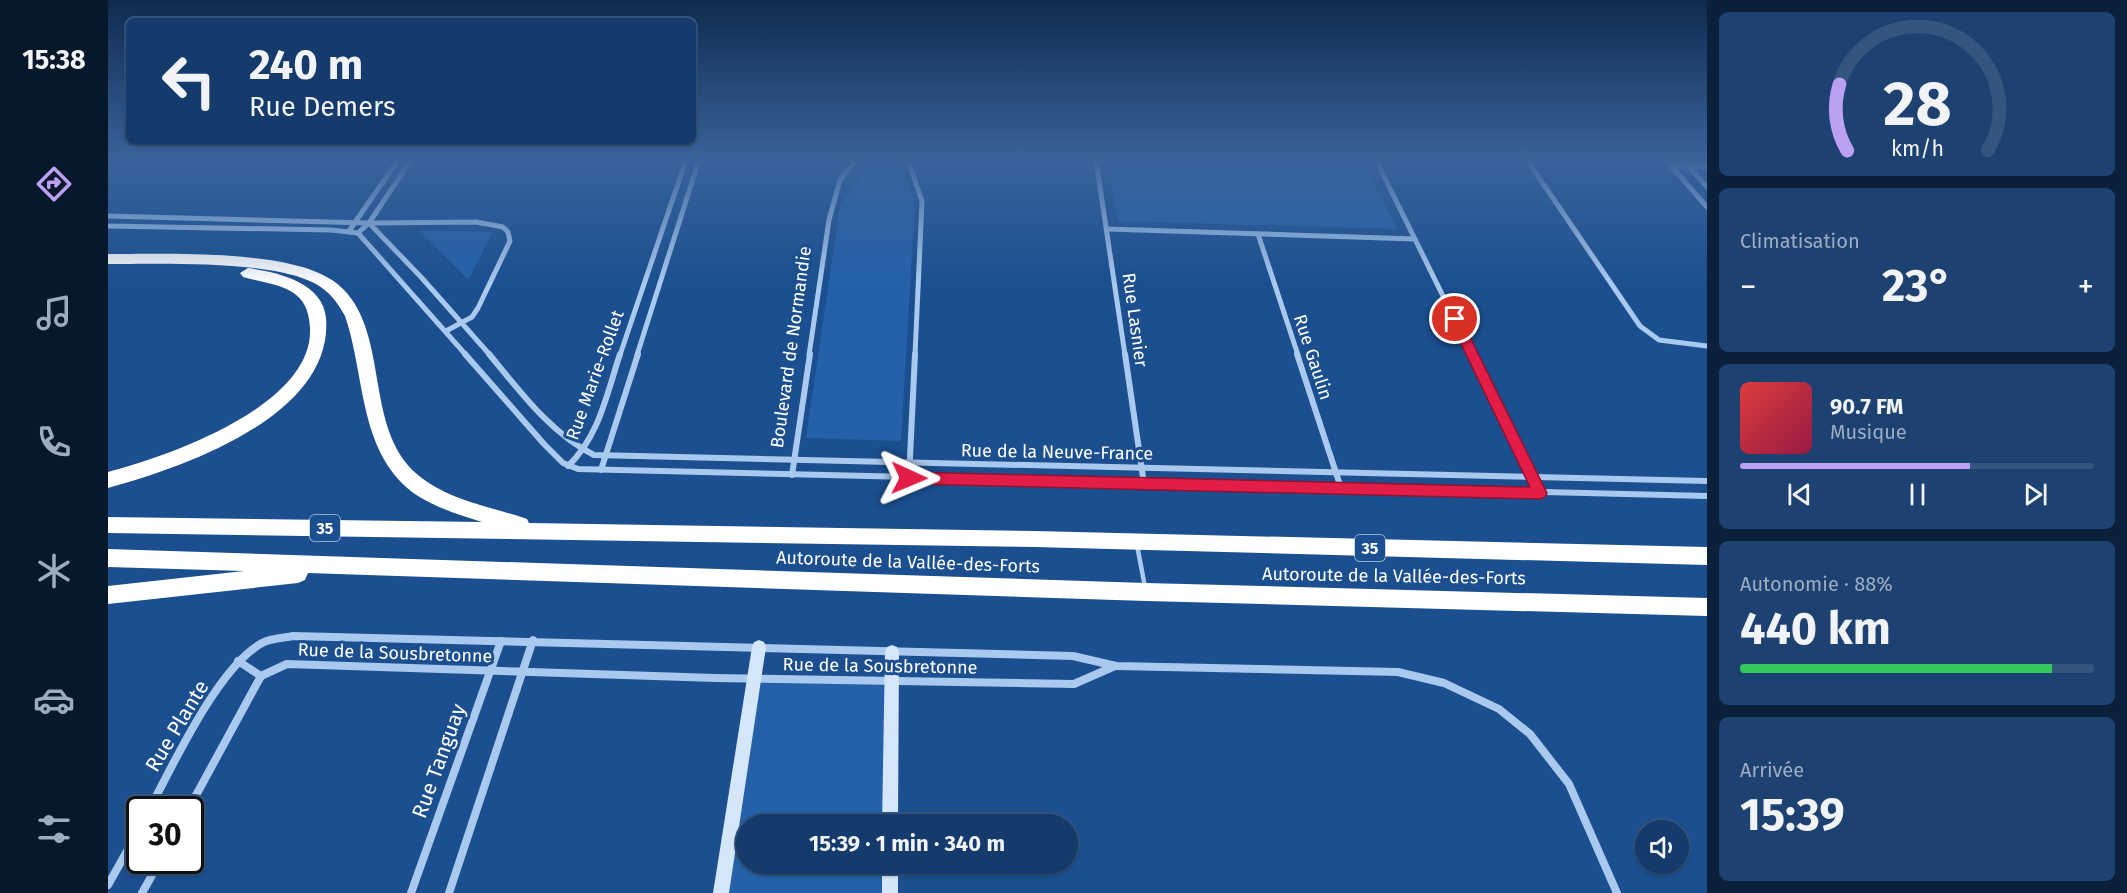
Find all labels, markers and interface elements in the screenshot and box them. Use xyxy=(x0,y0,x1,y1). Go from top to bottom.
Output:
text: 240 m xyxy=(249,40,363,90)
icon: left xyxy=(150,42,228,120)
text: 15:38 xyxy=(22,44,86,76)
text: 28 xyxy=(1883,67,1951,142)
text: Rue Demers xyxy=(249,91,396,123)
text: km/h xyxy=(1890,136,1944,162)
icon: directions xyxy=(33,163,75,205)
text: Climatisation xyxy=(1740,229,1860,253)
street label: Boulevard de Normandie xyxy=(766,245,816,449)
text: 23° xyxy=(1882,259,1952,313)
text: − xyxy=(1740,267,1757,307)
text: + xyxy=(2078,267,2094,307)
street label: Rue Lasnier xyxy=(1117,271,1153,369)
icon: music xyxy=(33,292,75,334)
pin xyxy=(1429,293,1480,344)
icon: arrive xyxy=(1438,302,1471,335)
street label: Rue Marie-Rollet xyxy=(561,307,629,443)
street label: Rue Gaulin xyxy=(1289,312,1337,402)
text: 90.7 FM xyxy=(1830,393,1903,420)
text: Musique xyxy=(1830,420,1907,444)
icon: phone xyxy=(33,421,75,463)
street label: Rue de la Neuve-France xyxy=(961,439,1153,465)
position arrow xyxy=(877,446,941,510)
icon: previous xyxy=(1783,478,1816,511)
icon: pause xyxy=(1901,478,1934,511)
icon: next xyxy=(2019,478,2052,511)
road number: 35 xyxy=(310,515,340,541)
road number: 35 xyxy=(1355,535,1385,561)
street label: Autoroute de la Vallée-des-Forts xyxy=(776,546,1040,578)
icon: climate xyxy=(33,550,75,592)
street label: Autoroute de la Vallée-des-Forts xyxy=(1262,563,1526,589)
text: Autonomie · 88% xyxy=(1740,572,1893,596)
text: 440 km xyxy=(1740,602,1891,656)
street label: Rue de la Sousbretonne xyxy=(297,639,493,667)
street label: Rue de la Sousbretonne xyxy=(782,653,978,679)
street label: Rue Plante xyxy=(139,675,215,777)
icon: car xyxy=(33,679,75,721)
street label: Rue Tanguay xyxy=(406,700,472,822)
text: Arrivée xyxy=(1740,758,1804,782)
text: 15:39 xyxy=(1740,788,1845,842)
speed limit sign: 30 xyxy=(126,796,204,874)
icon: filters xyxy=(33,808,75,850)
map controls xyxy=(1635,820,1689,874)
button: sound xyxy=(1635,820,1689,874)
text: 15:39 · 1 min · 340 m xyxy=(809,830,1005,857)

